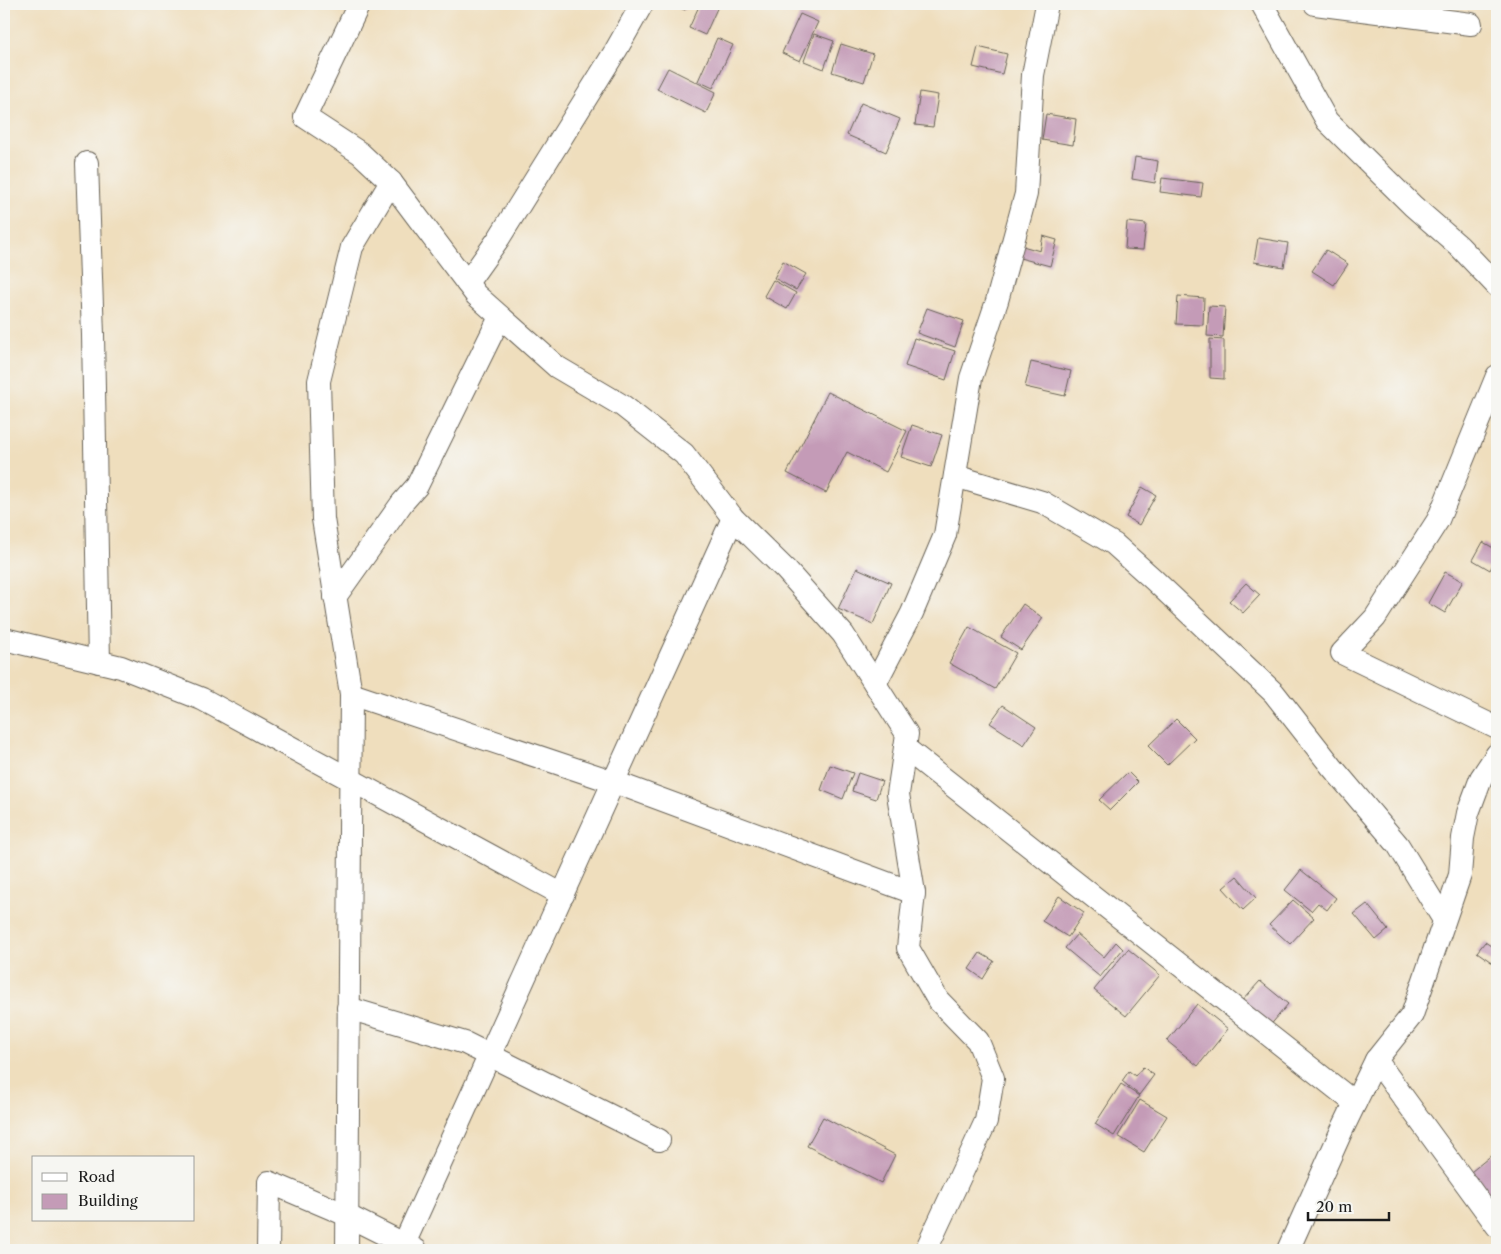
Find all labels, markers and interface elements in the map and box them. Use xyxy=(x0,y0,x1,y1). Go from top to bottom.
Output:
legend xyxy=(32,1156,195,1222)
text: Road xyxy=(78,1167,115,1186)
scale bar xyxy=(1308,1189,1390,1221)
text: Building xyxy=(78,1191,138,1210)
text: 20 m xyxy=(1316,1197,1352,1216)

